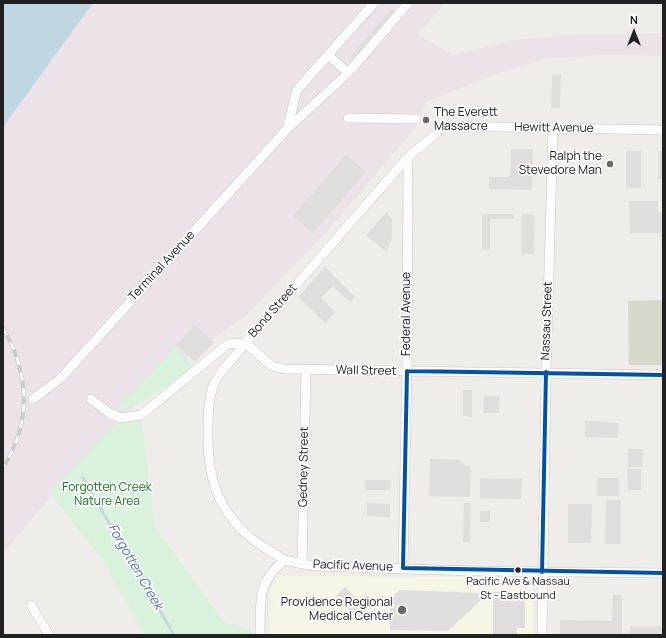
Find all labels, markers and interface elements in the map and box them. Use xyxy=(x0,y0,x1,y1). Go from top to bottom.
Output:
north arrow xyxy=(614,12,654,52)
text: N xyxy=(630,12,638,27)
place label: The Everett Massacre xyxy=(434,106,498,134)
marker: The Everett Massacre xyxy=(421,115,431,125)
street label: Hewitt Avenue xyxy=(514,120,594,136)
place label: Ralph the Stevedore Man xyxy=(519,150,602,178)
marker: Ralph the Stevedore Man xyxy=(605,159,615,169)
street label: Terminal Avenue xyxy=(126,228,198,304)
street label: Federal Avenue xyxy=(400,272,414,356)
street label: Bond Street xyxy=(246,281,300,341)
street label: Nassau Street xyxy=(538,281,556,361)
street label: Wall Street xyxy=(336,363,396,379)
street label: Gedney Street xyxy=(296,427,312,507)
park label: Forgotten Creek Nature Area xyxy=(62,481,152,509)
water label: Forgotten Creek xyxy=(104,521,166,613)
street label: Pacific Avenue xyxy=(313,557,393,575)
marker: Pacific Ave & Nassau St - Eastbound xyxy=(513,565,523,575)
place label: Pacific Ave & Nassau St - Eastbound xyxy=(466,575,570,601)
place label: Providence Regional Medical Center xyxy=(281,596,393,624)
marker: Providence Regional Medical Center xyxy=(396,604,408,616)

